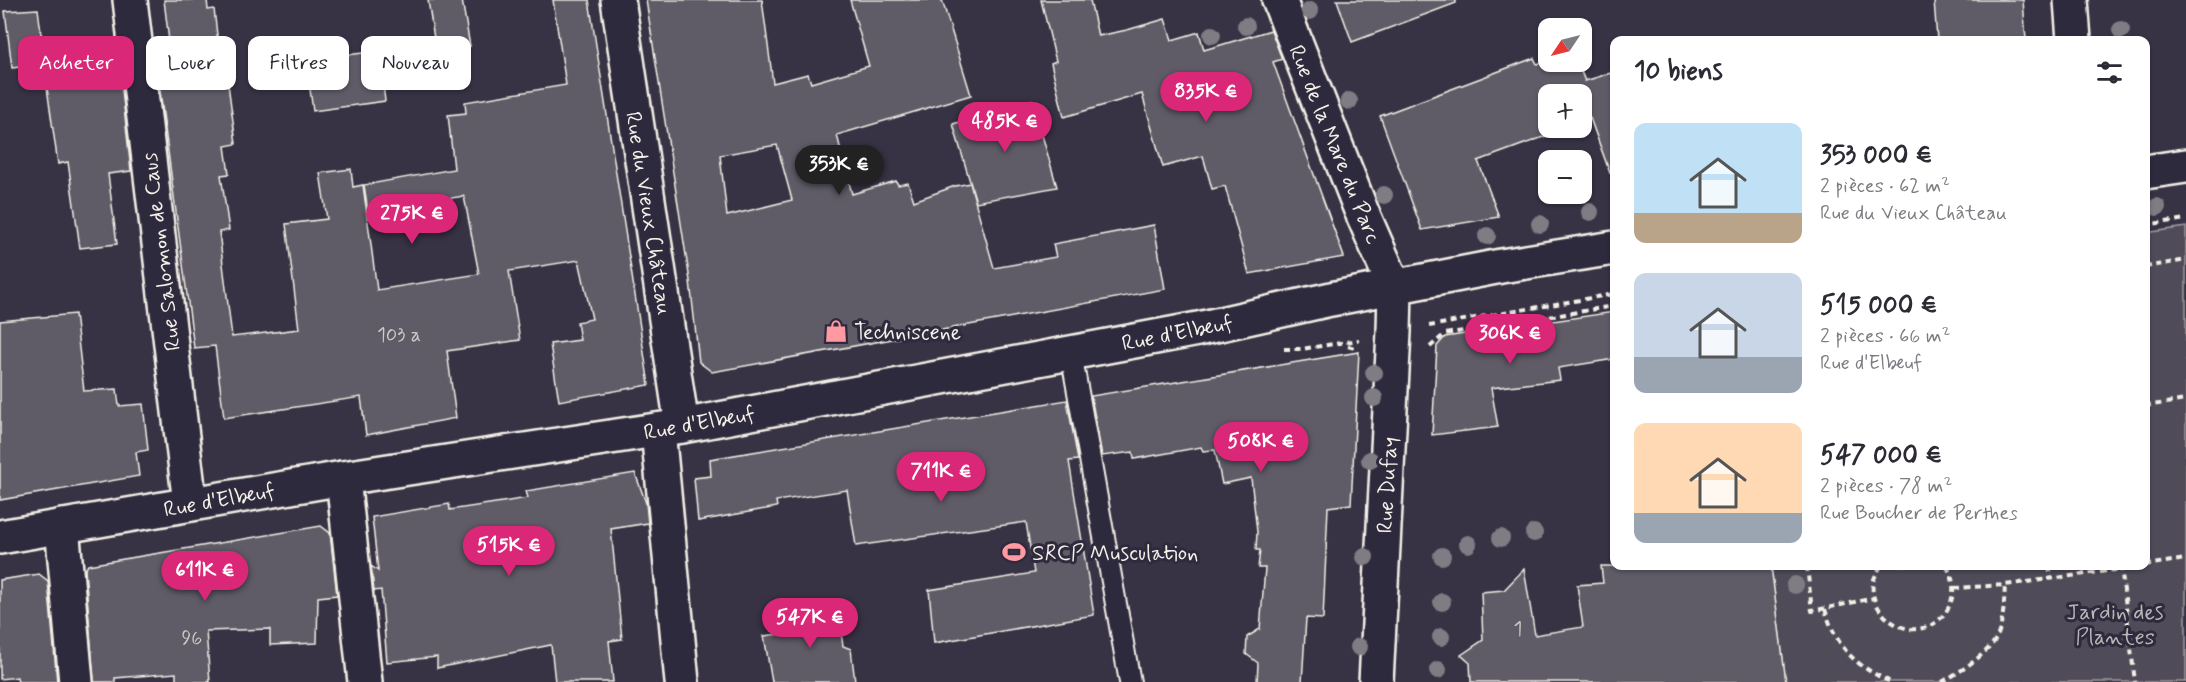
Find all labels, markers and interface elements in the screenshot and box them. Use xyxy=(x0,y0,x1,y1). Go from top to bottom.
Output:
north arrow xyxy=(1538,18,1592,72)
map controls xyxy=(1538,18,1592,204)
chip: Acheter xyxy=(18,36,134,90)
chip: Louer xyxy=(146,36,236,90)
chip: Filtres xyxy=(248,36,349,90)
chip: Nouveau xyxy=(361,36,471,90)
street label: Rue de la Mare du Parc xyxy=(1281,41,1387,248)
text: 10 biens xyxy=(1634,55,1723,89)
icon: filters xyxy=(2093,56,2126,89)
pin: 835K € xyxy=(1157,72,1255,123)
text: 835K € xyxy=(1174,78,1238,105)
button: + xyxy=(1538,84,1592,138)
pin: 485K € xyxy=(956,102,1054,153)
text: 485K € xyxy=(972,108,1038,135)
street label: Rue du Vieux Château xyxy=(618,110,678,317)
text: 353 000 € xyxy=(1820,139,1932,173)
pin: 353K € xyxy=(790,145,888,196)
icon: home xyxy=(1682,147,1754,219)
button: − xyxy=(1538,150,1592,204)
street label: Rue Salomon de Caus xyxy=(136,151,188,353)
text: 353K € xyxy=(809,151,869,178)
text: 2 pièces · 62 m² xyxy=(1820,173,1950,200)
pin: 275K € xyxy=(363,194,461,245)
text: 275K € xyxy=(380,200,444,227)
text: Rue du Vieux Château xyxy=(1820,200,2007,227)
text: 515 000 € xyxy=(1820,289,1937,323)
icon: home xyxy=(1682,297,1754,369)
street label: Rue d'Elbeuf xyxy=(1120,309,1235,358)
pin: 306K € xyxy=(1461,314,1559,365)
shop icon: Techniscene xyxy=(823,318,849,344)
place label: Techniscene xyxy=(854,319,961,347)
text: 306K € xyxy=(1479,320,1541,347)
house number: 103 a xyxy=(377,322,421,349)
text: 2 pièces · 66 m² xyxy=(1820,323,1950,350)
text: Rue d'Elbeuf xyxy=(1820,350,1922,377)
street label: Rue d'Elbeuf xyxy=(642,400,757,448)
pin: 508K € xyxy=(1212,422,1310,473)
text: 508K € xyxy=(1228,428,1294,455)
street label: Rue Dufay xyxy=(1371,436,1405,534)
text: 547 000 € xyxy=(1820,439,1942,473)
icon: home xyxy=(1682,447,1754,519)
pin: 711K € xyxy=(892,452,990,503)
text: 711K € xyxy=(910,458,972,485)
text: 2 pièces · 78 m² xyxy=(1820,473,1952,500)
street label: Rue d'Elbeuf xyxy=(162,477,277,525)
text: Rue Boucher de Perthes xyxy=(1820,500,2018,527)
pin: 515K € xyxy=(460,526,558,577)
text: 515K € xyxy=(477,532,541,559)
sports icon: SRCP Musculation xyxy=(1001,539,1027,565)
place label: SRCP Musculation xyxy=(1032,540,1198,568)
pin: 611K € xyxy=(156,551,254,602)
text: 611K € xyxy=(175,557,235,584)
pin: 547K € xyxy=(761,598,859,649)
park label: Jardin des Plantes xyxy=(2067,599,2164,652)
text: 547K € xyxy=(776,604,844,631)
house number: 1 xyxy=(1514,616,1522,643)
house number: 96 xyxy=(182,625,202,652)

